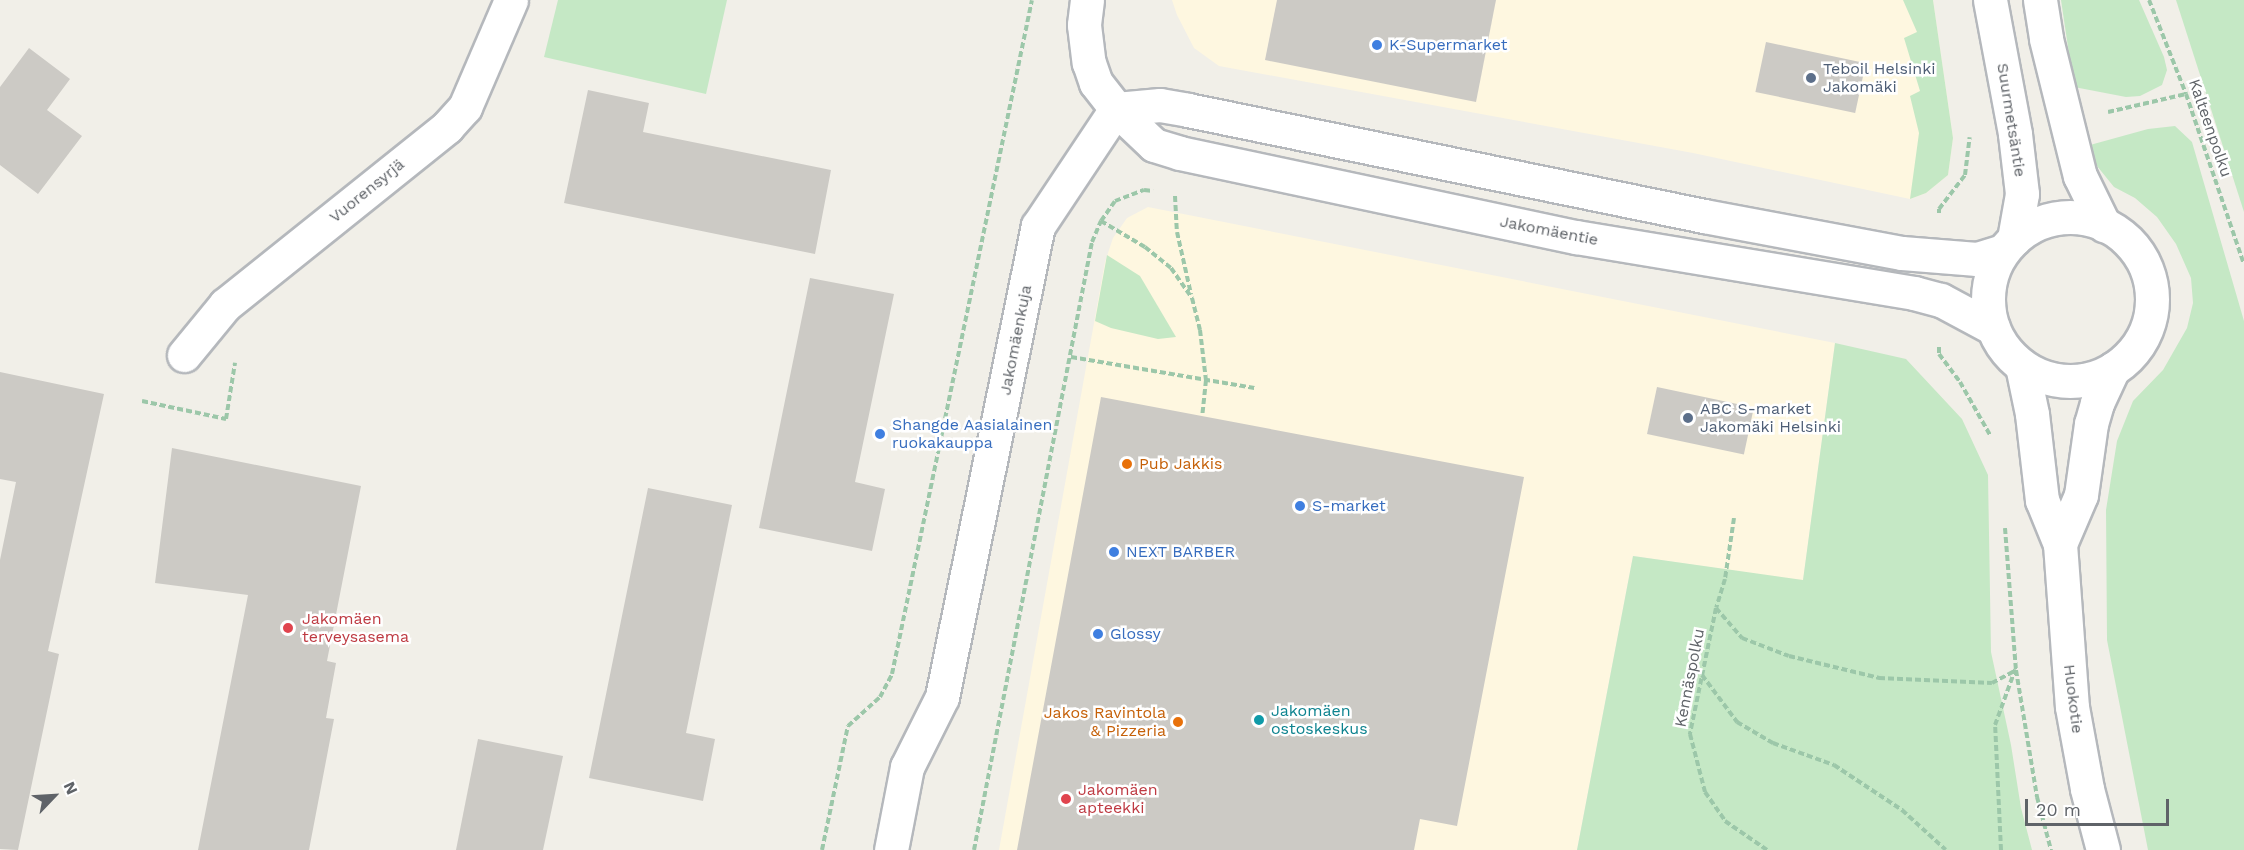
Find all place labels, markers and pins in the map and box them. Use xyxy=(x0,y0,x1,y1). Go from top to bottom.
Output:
place label: K-Supermarket xyxy=(1389,35,1507,55)
marker: K-Supermarket xyxy=(1370,38,1384,52)
place label: Teboil Helsinki Jakomäki xyxy=(1823,59,1936,97)
marker: Teboil Helsinki Jakomäki xyxy=(1804,71,1818,85)
place label: ABC S-market Jakomäki Helsinki xyxy=(1700,399,1841,437)
marker: ABC S-market Jakomäki Helsinki xyxy=(1681,411,1695,425)
place label: Shangde Aasialainen ruokakauppa xyxy=(892,415,1053,453)
marker: Shangde Aasialainen ruokakauppa xyxy=(873,427,887,441)
place label: Pub Jakkis xyxy=(1139,454,1223,474)
marker: Pub Jakkis xyxy=(1120,457,1134,471)
place label: S-market xyxy=(1312,496,1386,516)
marker: S-market xyxy=(1293,499,1307,513)
place label: NEXT BARBER xyxy=(1126,542,1235,562)
marker: NEXT BARBER xyxy=(1107,545,1121,559)
place label: Jakomäen terveysasema xyxy=(302,609,409,647)
marker: Jakomäen terveysasema xyxy=(279,619,297,637)
place label: Glossy xyxy=(1110,624,1161,644)
marker: Glossy xyxy=(1091,627,1105,641)
place label: Jakomäen ostoskeskus xyxy=(1271,701,1368,739)
place label: Jakos Ravintola & Pizzeria xyxy=(1044,703,1166,741)
marker: Jakomäen ostoskeskus xyxy=(1252,713,1266,727)
marker: Jakos Ravintola & Pizzeria xyxy=(1171,715,1185,729)
place label: Jakomäen apteekki xyxy=(1078,780,1158,818)
marker: Jakomäen apteekki xyxy=(1059,792,1073,806)

